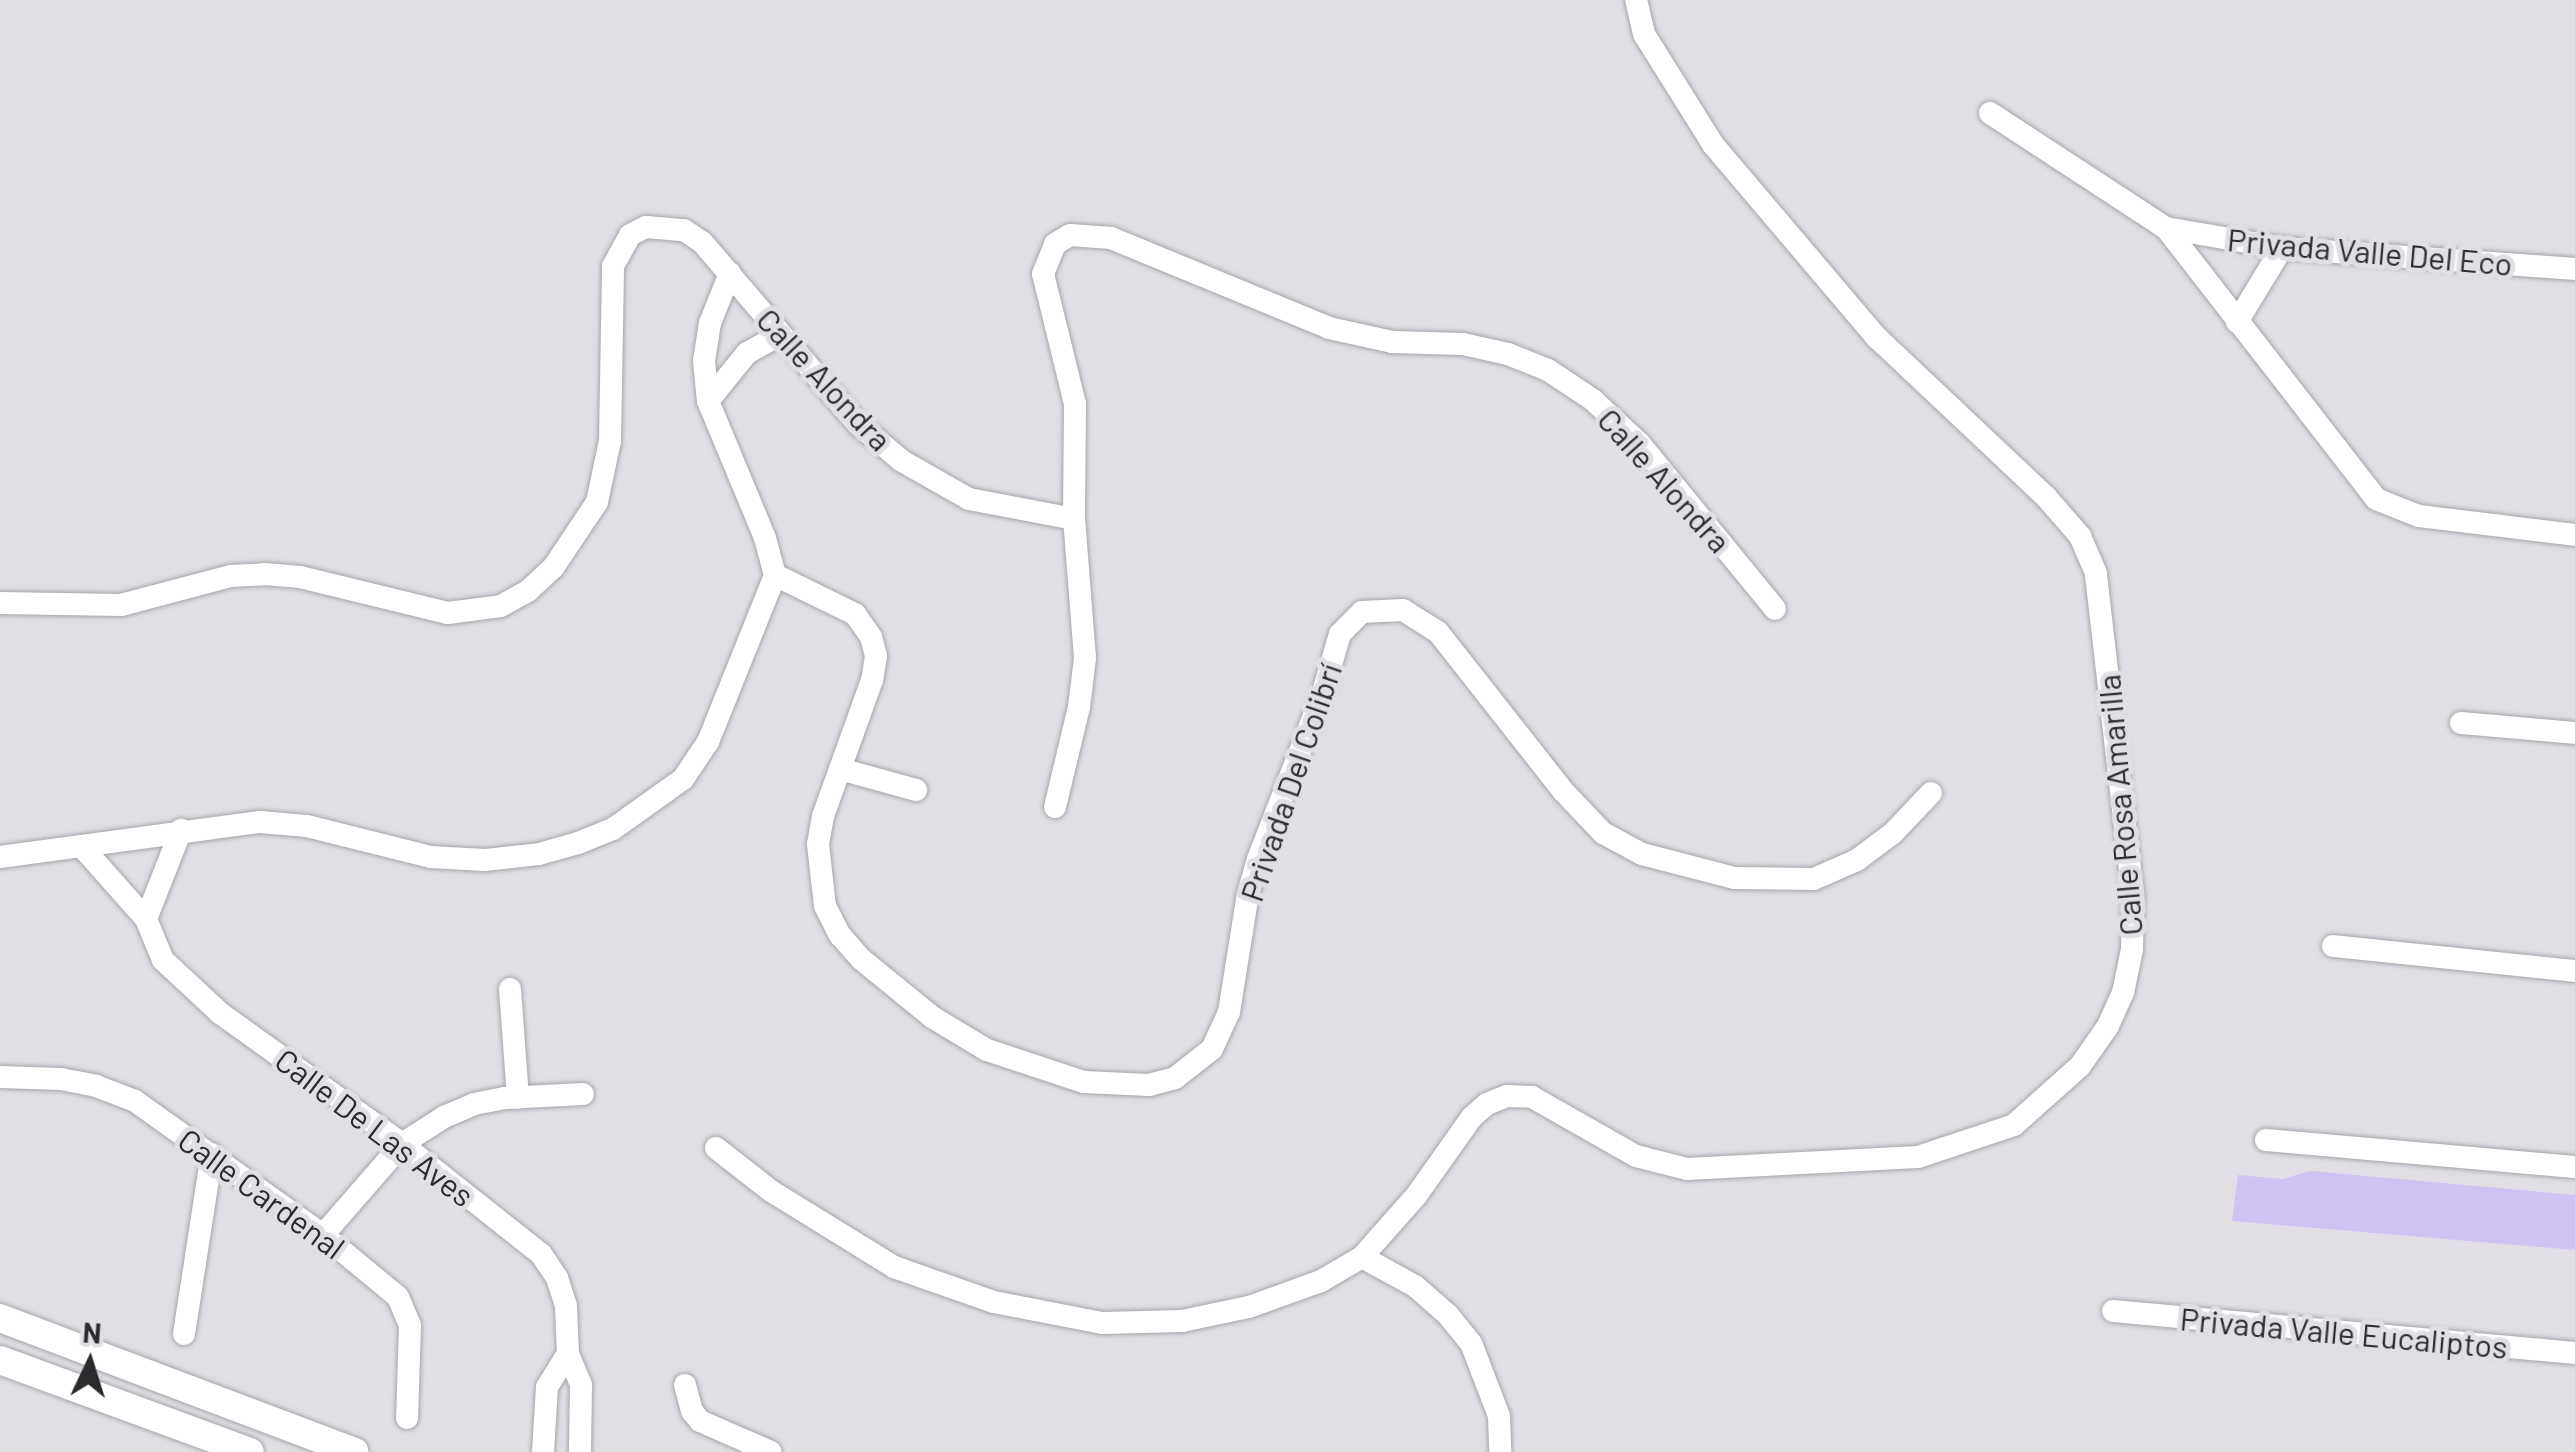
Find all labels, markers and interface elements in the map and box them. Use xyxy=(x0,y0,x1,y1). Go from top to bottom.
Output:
street label: Privada Valle Del Eco xyxy=(2226,219,2514,283)
street label: Calle Alondra xyxy=(749,300,901,458)
street label: Calle Alondra xyxy=(1590,400,1740,560)
street label: Privada Del Colibrí xyxy=(1231,658,1349,906)
street label: Calle Rosa Amarilla xyxy=(2088,673,2150,937)
street label: Calle De Las Aves xyxy=(268,1040,482,1214)
street label: Calle Cardenal xyxy=(171,1120,353,1266)
street label: Privada Valle Eucaliptos xyxy=(2179,1299,2509,1365)
north arrow xyxy=(40,1312,140,1412)
text: N xyxy=(82,1314,103,1350)

